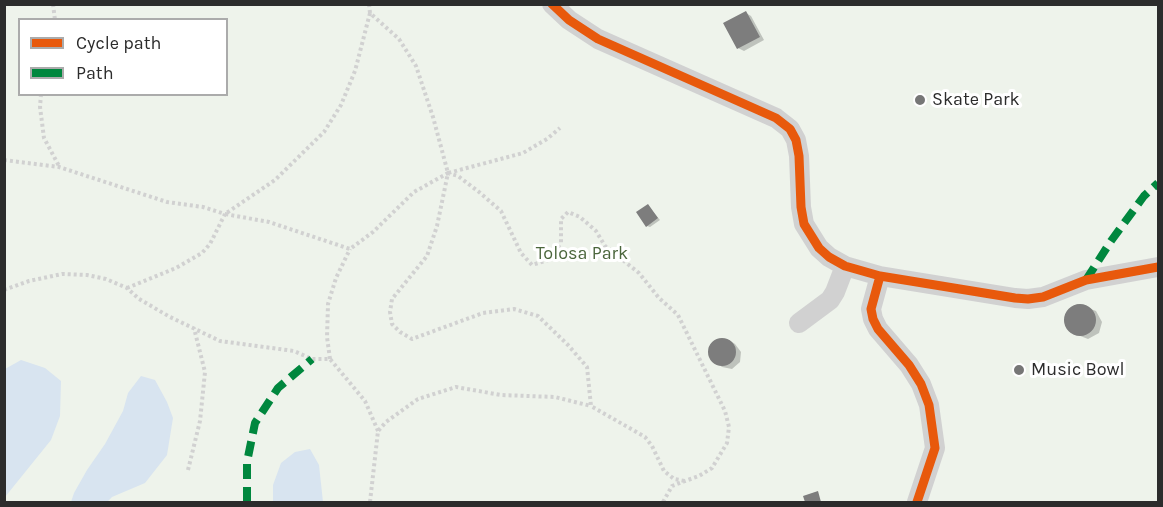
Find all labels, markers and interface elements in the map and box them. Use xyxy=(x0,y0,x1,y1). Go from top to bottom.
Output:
legend xyxy=(18,18,228,96)
text: Cycle path xyxy=(76,32,161,54)
text: Path xyxy=(76,62,114,84)
place label: Skate Park xyxy=(932,89,1020,111)
marker: Skate Park xyxy=(913,93,927,107)
park label: Tolosa Park xyxy=(536,243,628,265)
place label: Music Bowl xyxy=(1031,359,1125,381)
marker: Music Bowl xyxy=(1012,363,1026,377)

